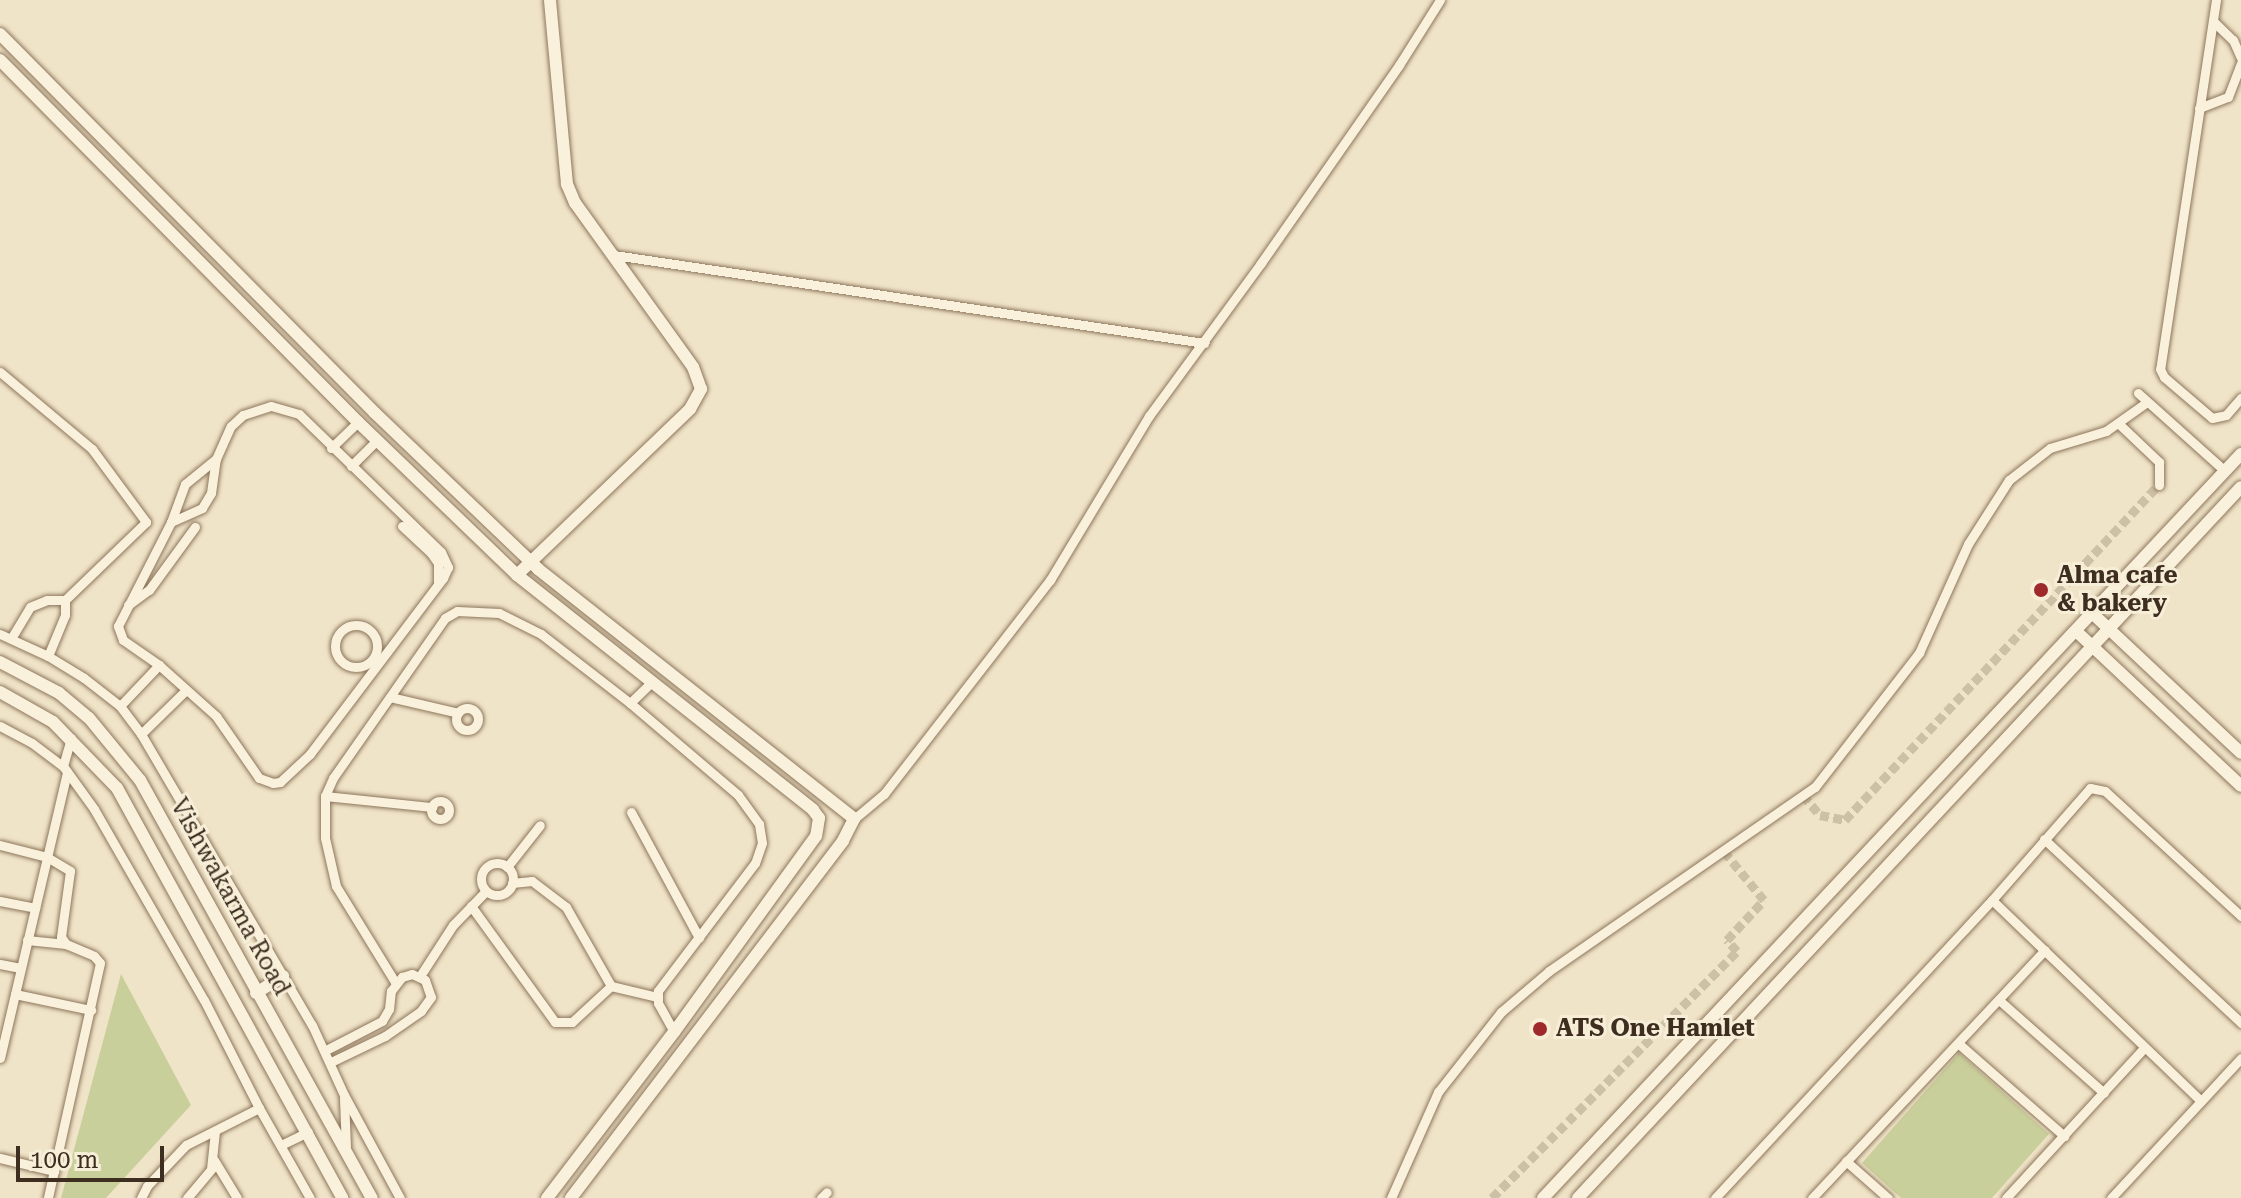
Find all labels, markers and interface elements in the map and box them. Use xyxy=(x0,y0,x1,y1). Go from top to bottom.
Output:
place label: Alma cafe & bakery xyxy=(2057,562,2178,618)
marker: Alma cafe & bakery xyxy=(2032,581,2050,599)
street label: Vishwakarma Road xyxy=(164,793,296,1001)
place label: ATS One Hamlet xyxy=(1556,1015,1755,1043)
marker: ATS One Hamlet xyxy=(1531,1020,1549,1038)
scale bar xyxy=(20,1130,168,1180)
text: 100 m xyxy=(30,1146,98,1174)

